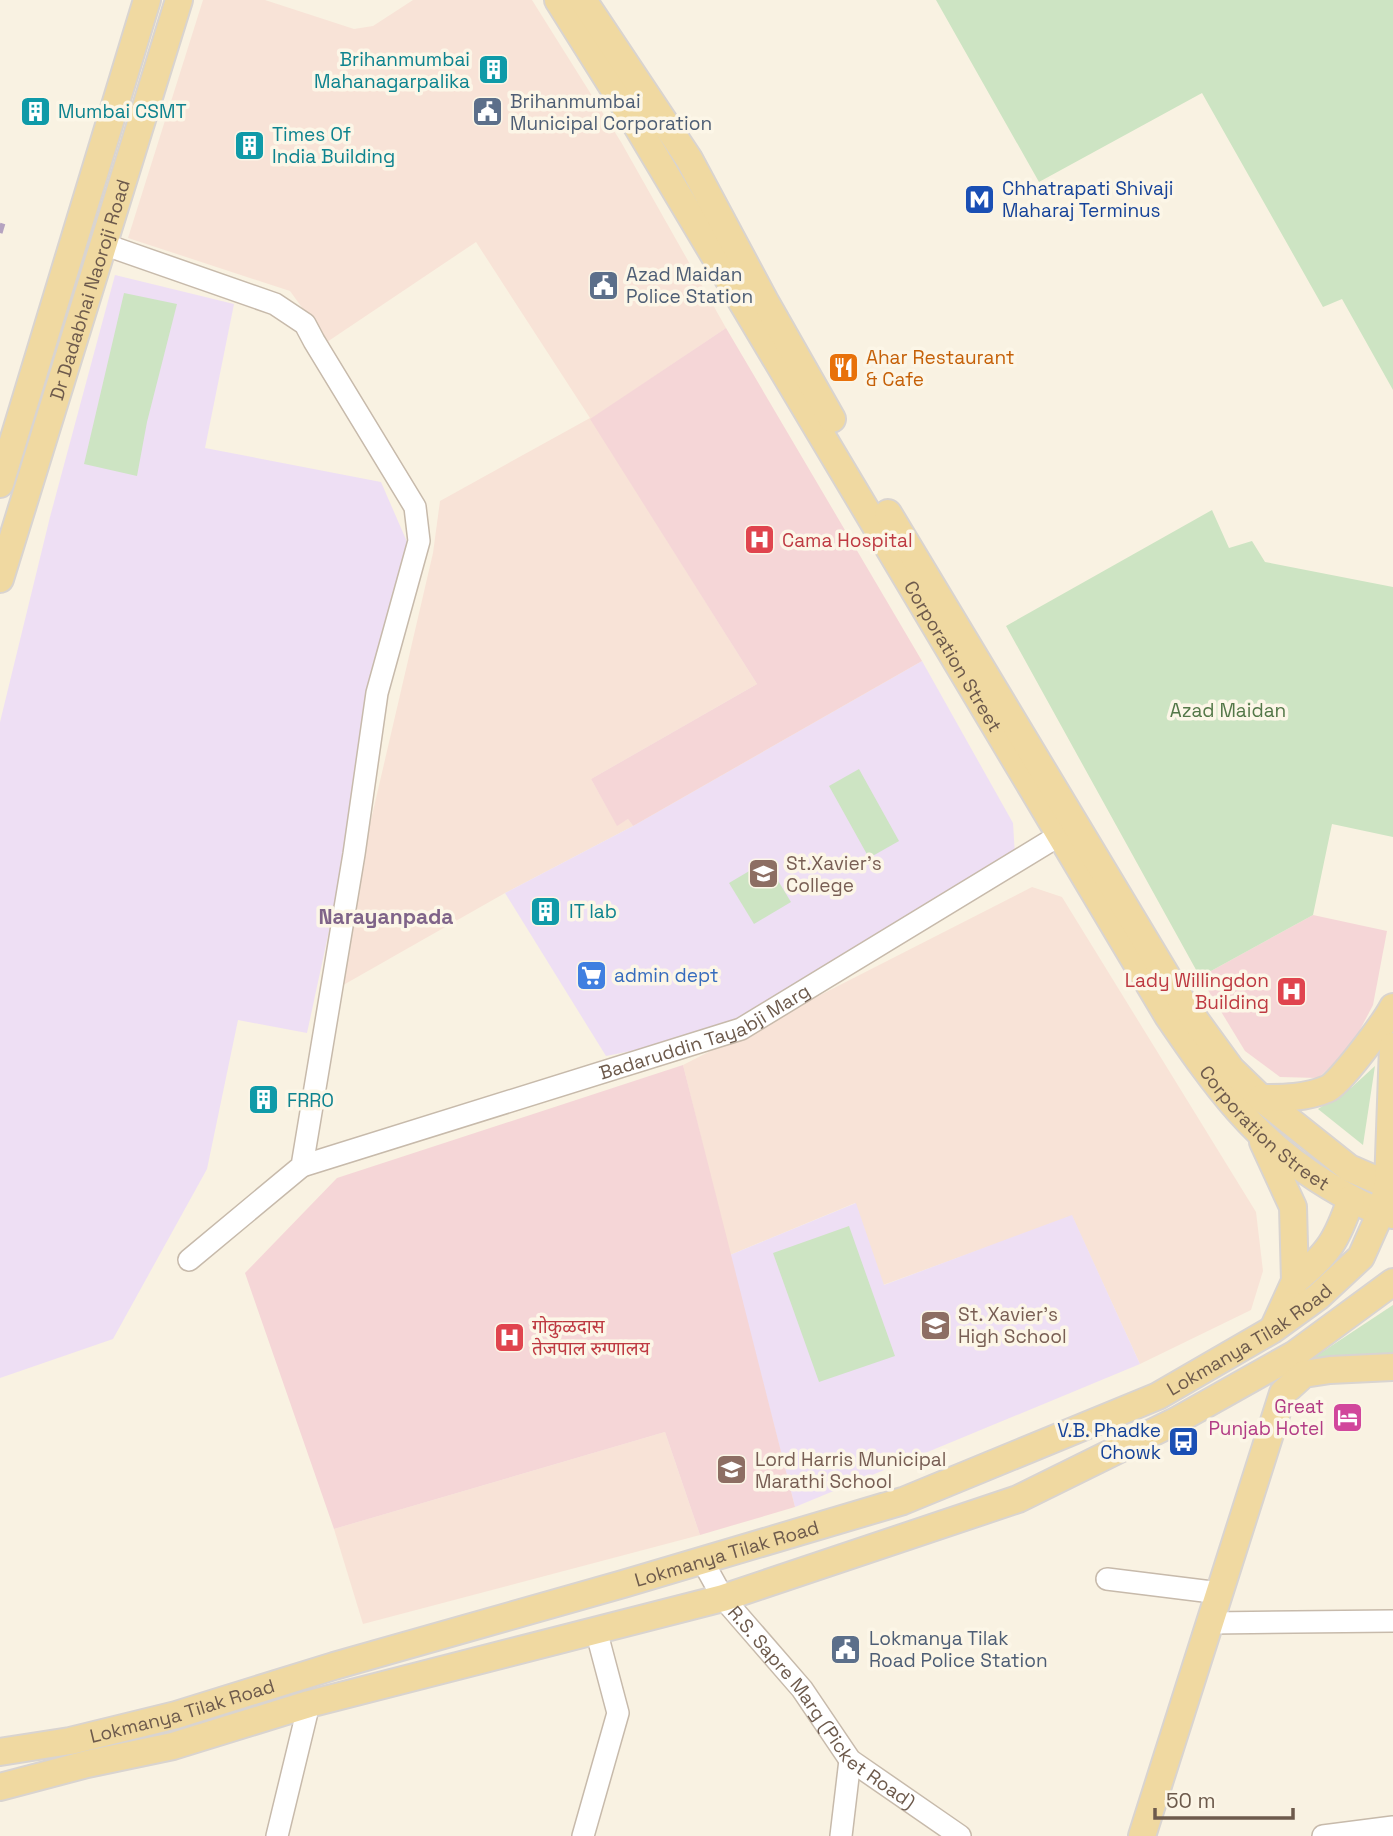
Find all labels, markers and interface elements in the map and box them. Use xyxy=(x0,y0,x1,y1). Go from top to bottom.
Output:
place label: Brihanmumbai Mahanagarpalika xyxy=(314,47,470,94)
building icon: Brihanmumbai Mahanagarpalika xyxy=(476,53,510,87)
place label: Brihanmumbai Municipal Corporation xyxy=(510,89,712,136)
building icon: Mumbai CSMT xyxy=(18,94,52,128)
public building icon: Brihanmumbai Municipal Corporation xyxy=(470,95,504,129)
place label: Mumbai CSMT xyxy=(58,99,187,124)
place label: Times Of India Building xyxy=(272,122,395,169)
building icon: Times Of India Building xyxy=(232,128,266,162)
street label: Dr Dadabhai Naoroji Road xyxy=(44,176,136,403)
place label: Chhatrapati Shivaji Maharaj Terminus xyxy=(1002,176,1173,223)
metro station icon: Chhatrapati Shivaji Maharaj Terminus xyxy=(962,182,996,216)
place label: Azad Maidan Police Station xyxy=(626,262,753,309)
public building icon: Azad Maidan Police Station xyxy=(586,268,620,302)
place label: Ahar Restaurant & Cafe xyxy=(866,345,1015,392)
restaurant icon: Ahar Restaurant & Cafe xyxy=(826,351,860,385)
hospital icon: Cama Hospital xyxy=(742,523,776,557)
place label: Cama Hospital xyxy=(782,528,913,553)
street label: Corporation Street xyxy=(898,576,1008,737)
park label: Azad Maidan xyxy=(1170,698,1286,723)
place label: St.Xavier's College xyxy=(786,851,882,898)
school or university icon: St.Xavier's College xyxy=(746,857,780,891)
building icon: IT lab xyxy=(529,894,563,928)
place label: IT lab xyxy=(569,899,617,924)
district label: Narayanpada xyxy=(319,903,454,930)
supermarket icon: admin dept xyxy=(574,958,608,992)
place label: admin dept xyxy=(614,963,719,988)
place label: Lady Willingdon Building xyxy=(1125,968,1269,1015)
hospital icon: Lady Willingdon Building xyxy=(1275,974,1309,1008)
street label: Badaruddin Tayabji Marg xyxy=(596,978,815,1085)
street label: Corporation Street xyxy=(1194,1060,1334,1196)
building icon: FRRO xyxy=(247,1083,281,1117)
place label: FRRO xyxy=(287,1088,334,1113)
street label: Lokmanya Tilak Road xyxy=(1162,1278,1337,1401)
place label: St. Xavier's High School xyxy=(958,1302,1067,1349)
school or university icon: St. Xavier's High School xyxy=(918,1308,952,1342)
place label: गोकुळदास तेजपाल रुग्णालय xyxy=(532,1314,651,1361)
hospital icon: गोकुळदास तेजपाल रुग्णालय xyxy=(492,1320,526,1354)
place label: Great Punjab Hotel xyxy=(1208,1394,1324,1441)
hotel icon: Great Punjab Hotel xyxy=(1330,1400,1364,1434)
place label: V.B. Phadke Chowk xyxy=(1057,1418,1161,1465)
bus stop icon: V.B. Phadke Chowk xyxy=(1167,1424,1201,1458)
place label: Lord Harris Municipal Marathi School xyxy=(755,1447,946,1494)
school or university icon: Lord Harris Municipal Marathi School xyxy=(715,1453,749,1487)
street label: Lokmanya Tilak Road xyxy=(632,1515,822,1593)
street label: R.S. Sapre Marg (Picket Road) xyxy=(722,1601,920,1815)
place label: Lokmanya Tilak Road Police Station xyxy=(869,1626,1048,1673)
public building icon: Lokmanya Tilak Road Police Station xyxy=(829,1632,863,1666)
street label: Lokmanya Tilak Road xyxy=(87,1673,278,1749)
scale bar xyxy=(1155,1776,1293,1820)
text: 50 m xyxy=(1166,1787,1216,1814)

